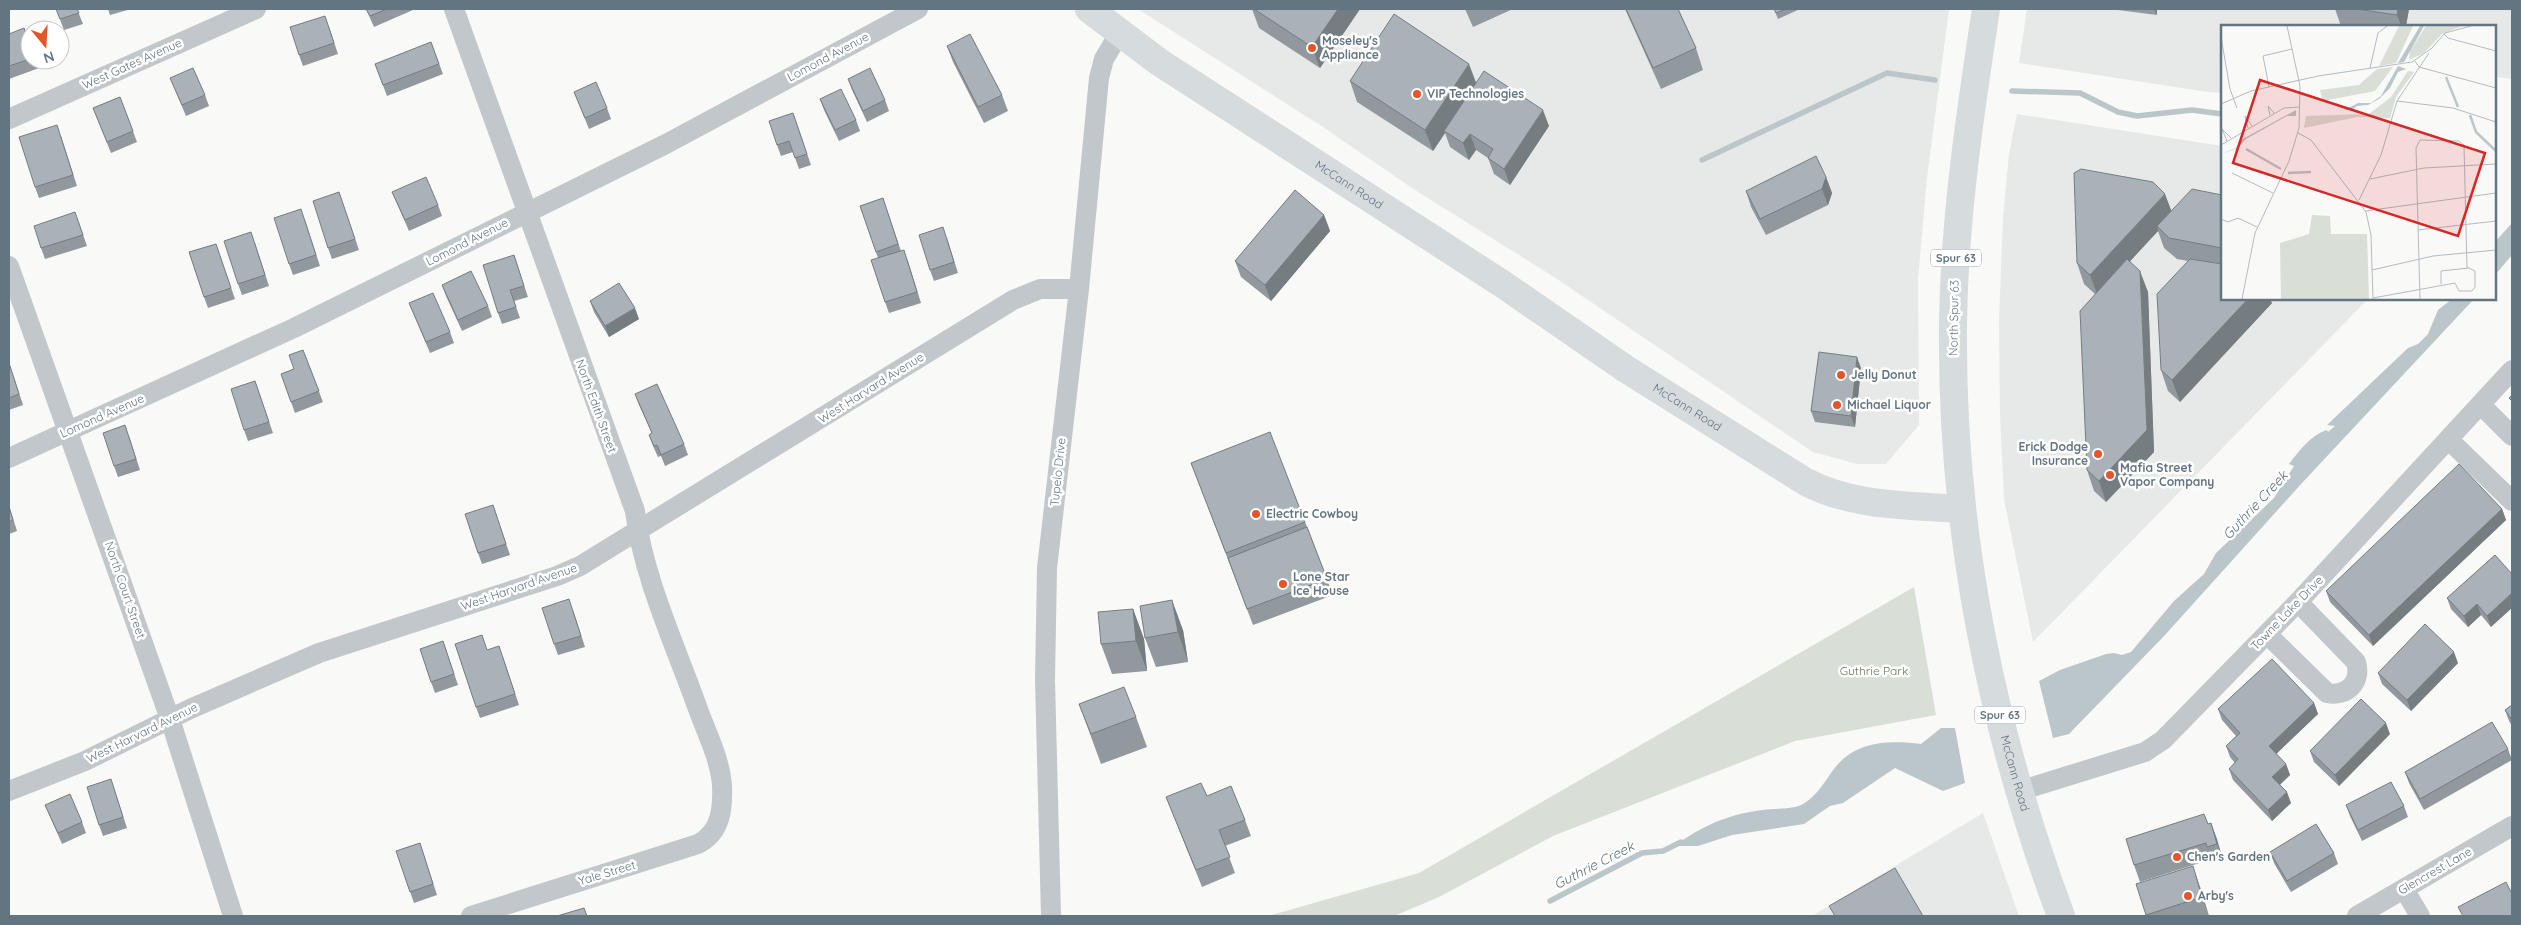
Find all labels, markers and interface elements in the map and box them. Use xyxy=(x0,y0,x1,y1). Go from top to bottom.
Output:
north arrow xyxy=(20,20,70,70)
inset map xyxy=(2221,25,2496,300)
street label: Lomond Avenue xyxy=(784,29,871,84)
place label: Moseley's Appliance xyxy=(1322,33,1379,62)
street label: West Gates Avenue xyxy=(80,35,184,92)
marker: Moseley's Appliance xyxy=(1306,42,1318,54)
text: N xyxy=(41,47,57,68)
place label: VIP Technologies xyxy=(1427,86,1524,101)
marker: VIP Technologies xyxy=(1411,88,1423,100)
street label: McCann Road xyxy=(1312,157,1386,212)
street label: Lomond Avenue xyxy=(423,214,511,269)
road number: Spur 63 xyxy=(1931,250,1981,266)
street label: North Spur 63 xyxy=(1945,280,1962,356)
street label: West Harvard Avenue xyxy=(815,349,927,426)
street label: North Edith Street xyxy=(573,357,620,455)
place label: Jelly Donut xyxy=(1851,367,1917,382)
marker: Jelly Donut xyxy=(1835,369,1847,381)
street label: McCann Road xyxy=(1650,380,1725,434)
street label: Lomond Avenue xyxy=(57,390,146,441)
place label: Michael Liquor xyxy=(1847,397,1931,412)
marker: Michael Liquor xyxy=(1831,399,1843,411)
street label: Tupelo Drive xyxy=(1046,437,1069,507)
place label: Erick Dodge Insurance xyxy=(2018,439,2088,468)
marker: Erick Dodge Insurance xyxy=(2092,448,2104,460)
place label: Mafia Street Vapor Company xyxy=(2120,460,2214,489)
water label: Guthrie Creek xyxy=(2218,466,2293,543)
marker: Mafia Street Vapor Company xyxy=(2104,469,2116,481)
place label: Electric Cowboy xyxy=(1266,506,1358,521)
marker: Electric Cowboy xyxy=(1250,508,1262,520)
street label: North Court Street xyxy=(102,539,149,640)
street label: West Harvard Avenue xyxy=(459,560,579,613)
place label: Lone Star Ice House xyxy=(1293,569,1350,598)
street label: Towne Lake Drive xyxy=(2247,572,2326,653)
marker: Lone Star Ice House xyxy=(1277,578,1289,590)
park label: Guthrie Park xyxy=(1840,663,1908,678)
street label: West Harvard Avenue xyxy=(84,699,200,766)
road number: Spur 63 xyxy=(1975,706,2025,724)
street label: McCann Road xyxy=(1997,734,2033,813)
water label: Guthrie Creek xyxy=(1551,836,1639,893)
street label: Glencrest Lane xyxy=(2395,843,2474,898)
place label: Chen's Garden xyxy=(2187,849,2270,864)
marker: Chen's Garden xyxy=(2171,851,2183,863)
street label: Yale Street xyxy=(576,857,637,888)
place label: Arby's xyxy=(2198,888,2234,903)
marker: Arby's xyxy=(2182,890,2194,902)

